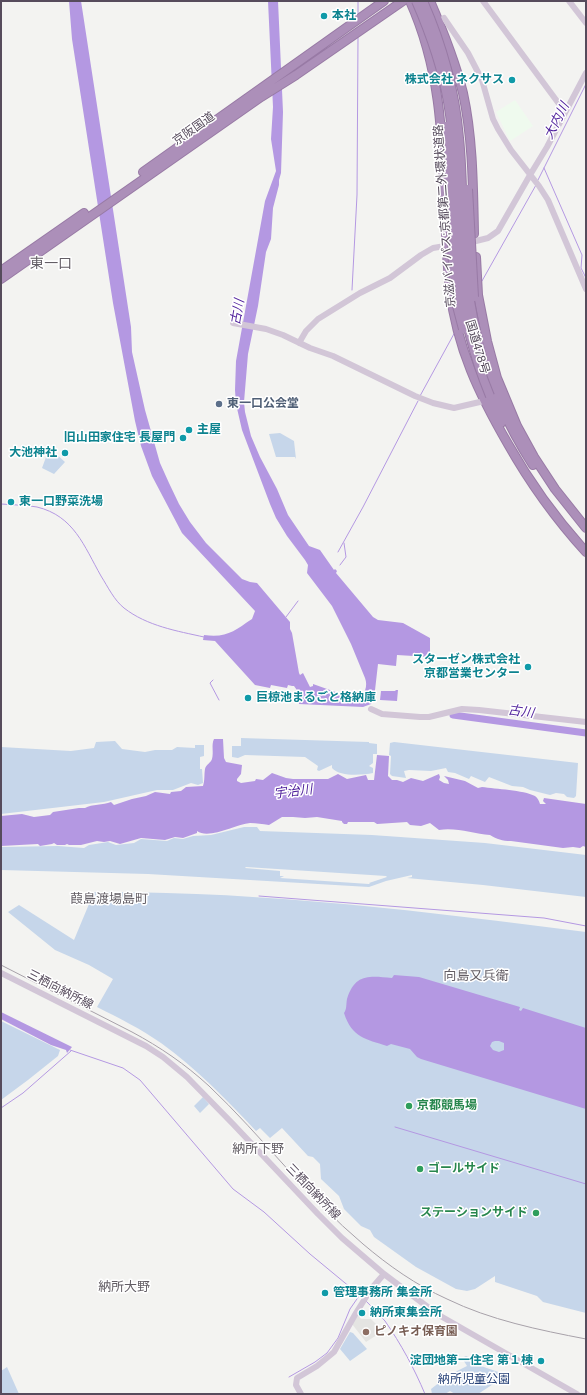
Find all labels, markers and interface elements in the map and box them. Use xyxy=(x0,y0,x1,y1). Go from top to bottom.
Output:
place label: 本社 xyxy=(332,9,356,23)
marker: 本社 xyxy=(319,11,329,21)
place label: 株式会社 ネクサス xyxy=(405,73,504,87)
marker: 株式会社 ネクサス xyxy=(507,75,517,85)
water label: 大内川 xyxy=(541,100,573,142)
street label: 京阪国道 xyxy=(170,109,218,149)
street label: 京滋バイパス;京都第二外環状道路 xyxy=(431,124,459,308)
district label: 東一口 xyxy=(30,256,72,272)
water label: 古川 xyxy=(228,298,248,326)
street label: 国道478号 xyxy=(462,318,492,376)
place label: 東一口公会堂 xyxy=(227,397,299,411)
marker: 東一口公会堂 xyxy=(214,399,224,409)
place label: 主屋 xyxy=(197,423,221,437)
marker: 主屋 xyxy=(184,425,194,435)
place label: 旧山田家住宅 長屋門 xyxy=(64,431,175,445)
marker: 旧山田家住宅 長屋門 xyxy=(178,433,188,443)
place label: 大池神社 xyxy=(9,446,57,460)
marker: 大池神社 xyxy=(60,448,70,458)
place label: 東一口野菜洗場 xyxy=(19,495,103,509)
marker: 東一口野菜洗場 xyxy=(6,497,16,507)
place label: スターゼン株式会社 京都営業センター xyxy=(412,653,520,681)
marker: スターゼン株式会社 京都営業センター xyxy=(523,662,533,672)
place label: 巨椋池まるごと格納庫 xyxy=(256,691,376,705)
marker: 巨椋池まるごと格納庫 xyxy=(243,693,253,703)
water label: 古川 xyxy=(507,702,535,722)
water label: 宇治川 xyxy=(273,782,313,802)
district label: 葭島渡場島町 xyxy=(70,891,148,907)
street label: 三栖向納所線 xyxy=(25,967,95,1013)
district label: 向島又兵衛 xyxy=(444,968,508,984)
place label: 京都競馬場 xyxy=(417,1099,477,1113)
marker: 京都競馬場 xyxy=(404,1101,414,1111)
district label: 納所下野 xyxy=(232,1141,284,1157)
street label: 三栖向納所線 xyxy=(283,1161,343,1223)
place label: ゴールサイド xyxy=(428,1162,500,1176)
marker: ゴールサイド xyxy=(415,1164,425,1174)
place label: ステーションサイド xyxy=(420,1206,528,1220)
marker: ステーションサイド xyxy=(531,1208,541,1218)
district label: 納所大野 xyxy=(98,1279,150,1295)
place label: 管理事務所 集会所 xyxy=(333,1286,432,1300)
marker: 管理事務所 集会所 xyxy=(320,1288,330,1298)
place label: 納所東集会所 xyxy=(370,1306,442,1320)
marker: 納所東集会所 xyxy=(357,1308,367,1318)
place label: ピノキオ保育園 xyxy=(374,1325,458,1339)
marker: ピノキオ保育園 xyxy=(361,1327,371,1337)
place label: 淀団地第一住宅 第１棟 xyxy=(410,1354,533,1368)
marker: 淀団地第一住宅 第１棟 xyxy=(536,1356,546,1366)
park label: 納所児童公園 xyxy=(438,1373,510,1387)

